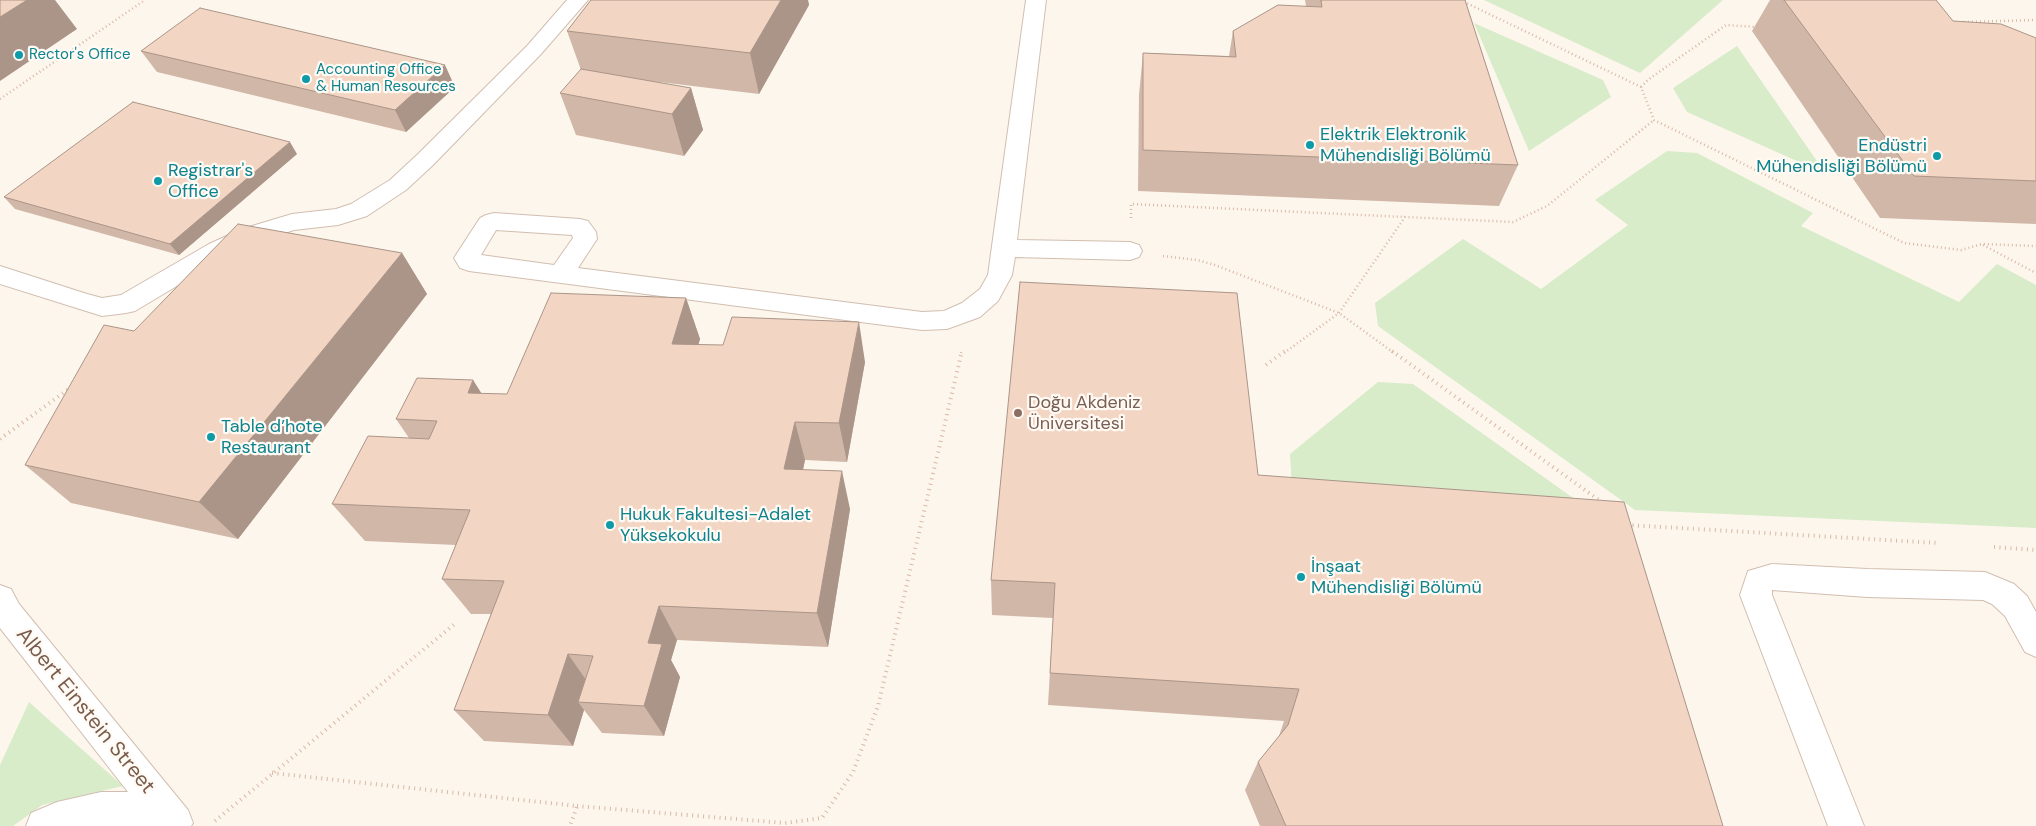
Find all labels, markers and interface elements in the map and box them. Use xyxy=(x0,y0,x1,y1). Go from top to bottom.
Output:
place label: Rector's Office xyxy=(29,46,131,64)
marker: Rector's Office xyxy=(13,49,25,61)
place label: Accounting Office & Human Resources xyxy=(316,61,456,96)
marker: Accounting Office & Human Resources xyxy=(300,73,312,85)
place label: Elektrik Elektronik Mühendisliği Bölümü xyxy=(1320,124,1491,166)
place label: Endüstri Mühendisliği Bölümü xyxy=(1756,135,1927,178)
marker: Elektrik Elektronik Mühendisliği Bölümü xyxy=(1304,139,1316,151)
marker: Endüstri Mühendisliği Bölümü xyxy=(1931,150,1943,162)
place label: Registrar's Office xyxy=(168,160,253,202)
marker: Registrar's Office xyxy=(152,175,164,187)
place label: Doğu Akdeniz Üniversitesi xyxy=(1028,392,1141,434)
marker: Doğu Akdeniz Üniversitesi xyxy=(1012,407,1024,419)
place label: Table d’hote Restaurant xyxy=(221,416,323,458)
marker: Table d’hote Restaurant xyxy=(205,431,217,443)
place label: Hukuk Fakultesi-Adalet Yüksekokulu xyxy=(620,504,811,546)
marker: Hukuk Fakultesi-Adalet Yüksekokulu xyxy=(604,519,616,531)
place label: İnşaat Mühendisliği Bölümü xyxy=(1311,556,1482,598)
marker: İnşaat Mühendisliği Bölümü xyxy=(1295,571,1307,583)
street label: Albert Einstein Street xyxy=(10,623,160,799)

